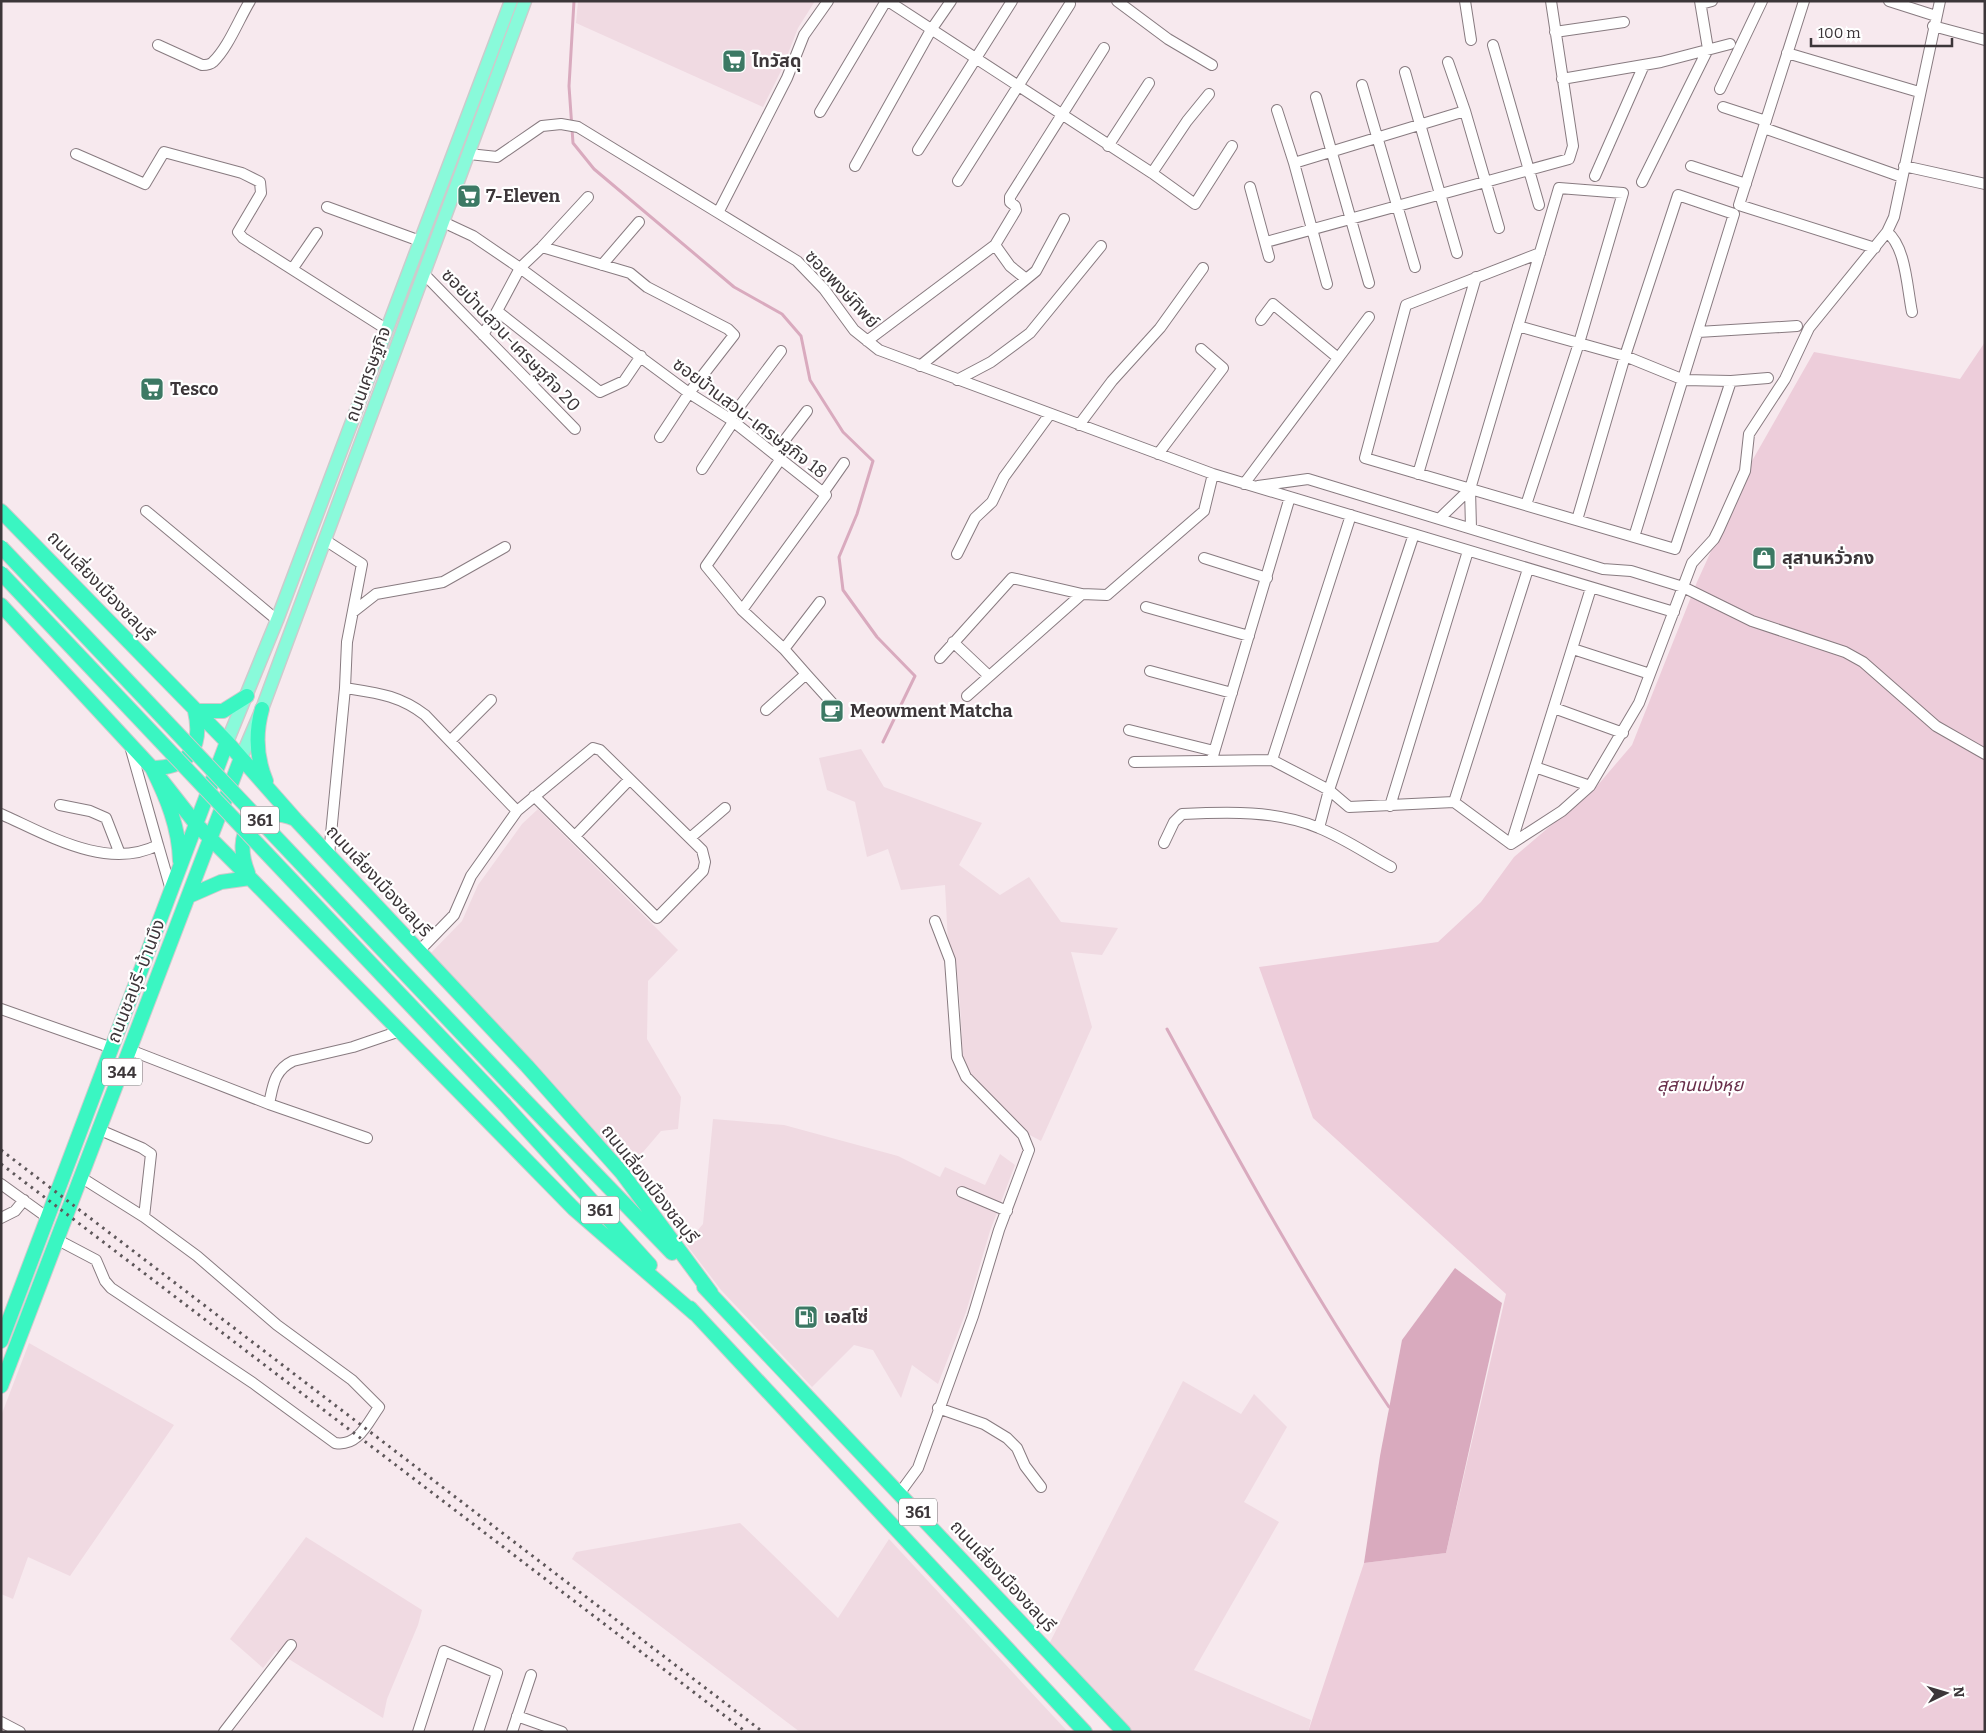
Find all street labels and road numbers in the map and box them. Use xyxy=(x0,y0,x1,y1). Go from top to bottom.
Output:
street label: ซอยพงษ์ทิพย์ xyxy=(800,245,884,333)
street label: ซอยบ้านสวน-เศรษฐกิจ 20 xyxy=(437,264,585,416)
street label: ถนนเศรษฐกิจ xyxy=(341,323,395,425)
street label: ซอยบ้านสวน-เศรษฐกิจ 18 xyxy=(669,353,831,483)
street label: ถนนเลี่ยงเมืองชลบุรี xyxy=(43,525,161,646)
road number: 361 xyxy=(241,806,279,834)
street label: ถนนเลี่ยงเมืองชลบุรี xyxy=(322,819,438,942)
street label: ถนนชลบุรี-บ้านบึง xyxy=(102,916,170,1046)
road number: 344 xyxy=(102,1058,142,1086)
street label: ถนนเลี่ยงเมืองชลบุรี xyxy=(597,1119,705,1248)
road number: 361 xyxy=(581,1196,619,1224)
road number: 361 xyxy=(899,1498,937,1525)
street label: ถนนเลี่ยงเมืองชลบุรี xyxy=(946,1514,1062,1637)

